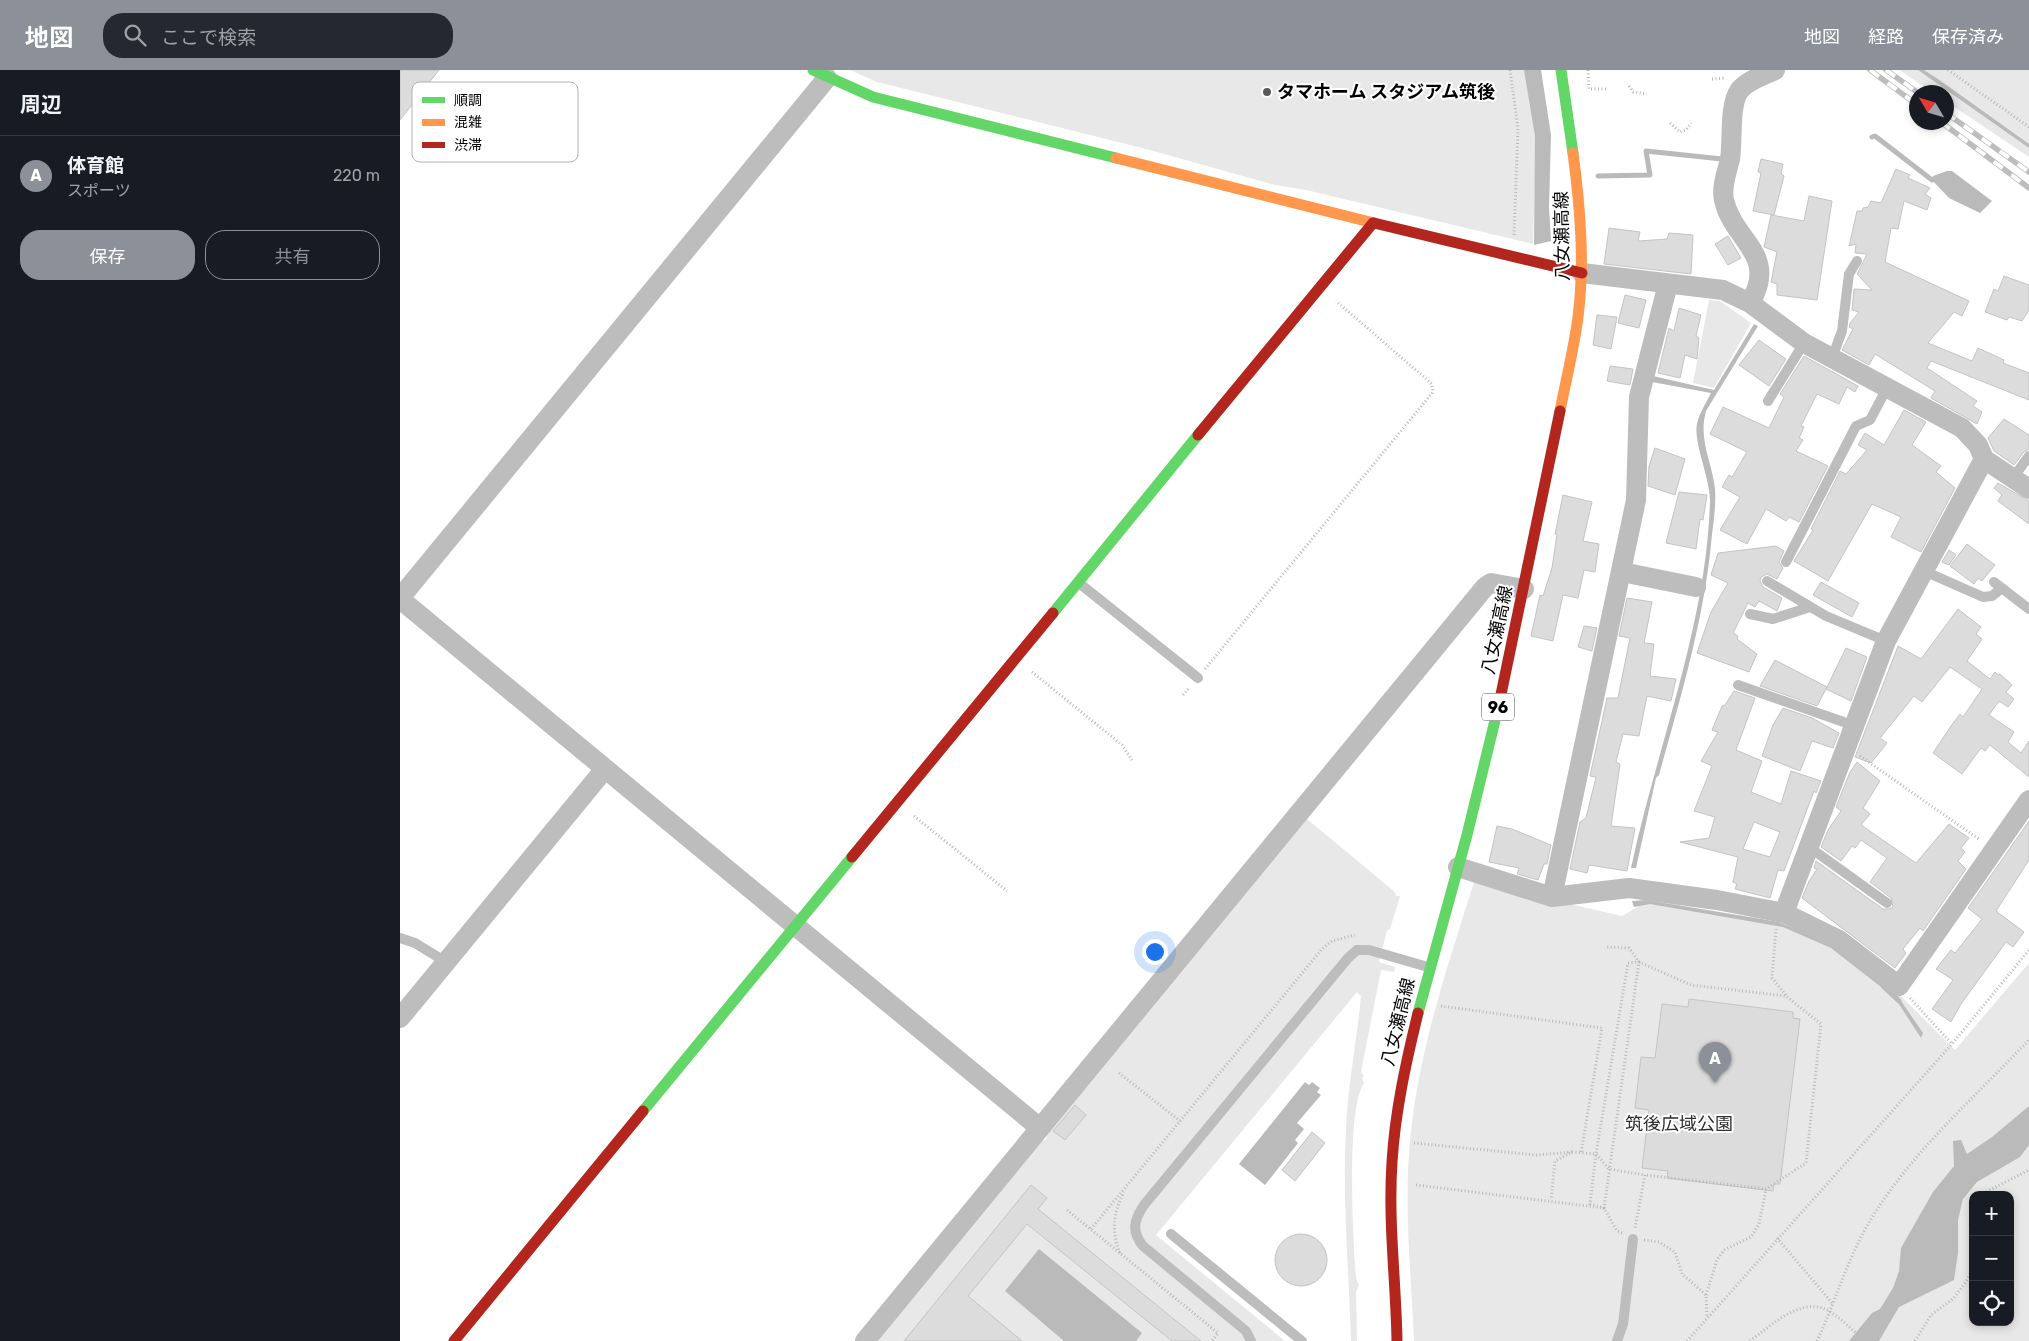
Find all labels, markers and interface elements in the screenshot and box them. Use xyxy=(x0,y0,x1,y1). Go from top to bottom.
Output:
search box xyxy=(103,13,453,58)
icon: search xyxy=(121,21,149,49)
text: 地図 xyxy=(25,24,73,52)
text: ここで検索 xyxy=(161,26,256,49)
text: 地図 xyxy=(1804,26,1840,48)
text: 経路 xyxy=(1868,26,1904,48)
text: 保存済み xyxy=(1932,26,2004,48)
place label: タマホーム スタジアム筑後 xyxy=(1277,81,1495,103)
legend xyxy=(412,82,578,162)
north arrow xyxy=(1909,85,1954,130)
marker: タマホーム スタジアム筑後 xyxy=(1261,86,1273,98)
text: 周辺 xyxy=(20,92,62,117)
text: 順調 xyxy=(454,92,482,109)
text: 混雑 xyxy=(454,114,482,131)
text: 渋滞 xyxy=(454,137,482,154)
text: 体育館 xyxy=(67,154,124,177)
text: A xyxy=(30,166,42,185)
text: 220 m xyxy=(333,166,380,185)
text: スポーツ xyxy=(67,181,131,200)
street label: 八女瀬高線 xyxy=(1550,191,1574,281)
button: 保存 xyxy=(20,230,195,280)
button: 共有 xyxy=(205,230,380,280)
street label: 八女瀬高線 xyxy=(1477,584,1517,676)
road number: 96 xyxy=(1482,694,1514,720)
your location xyxy=(1142,939,1168,965)
street label: 八女瀬高線 xyxy=(1376,976,1420,1068)
pin: A xyxy=(1699,1042,1731,1083)
park label: 筑後広域公園 xyxy=(1625,1113,1733,1135)
map controls xyxy=(1969,1191,2014,1326)
button: + xyxy=(1969,1191,2014,1236)
button: − xyxy=(1969,1236,2014,1281)
button: locate xyxy=(1969,1281,2014,1326)

